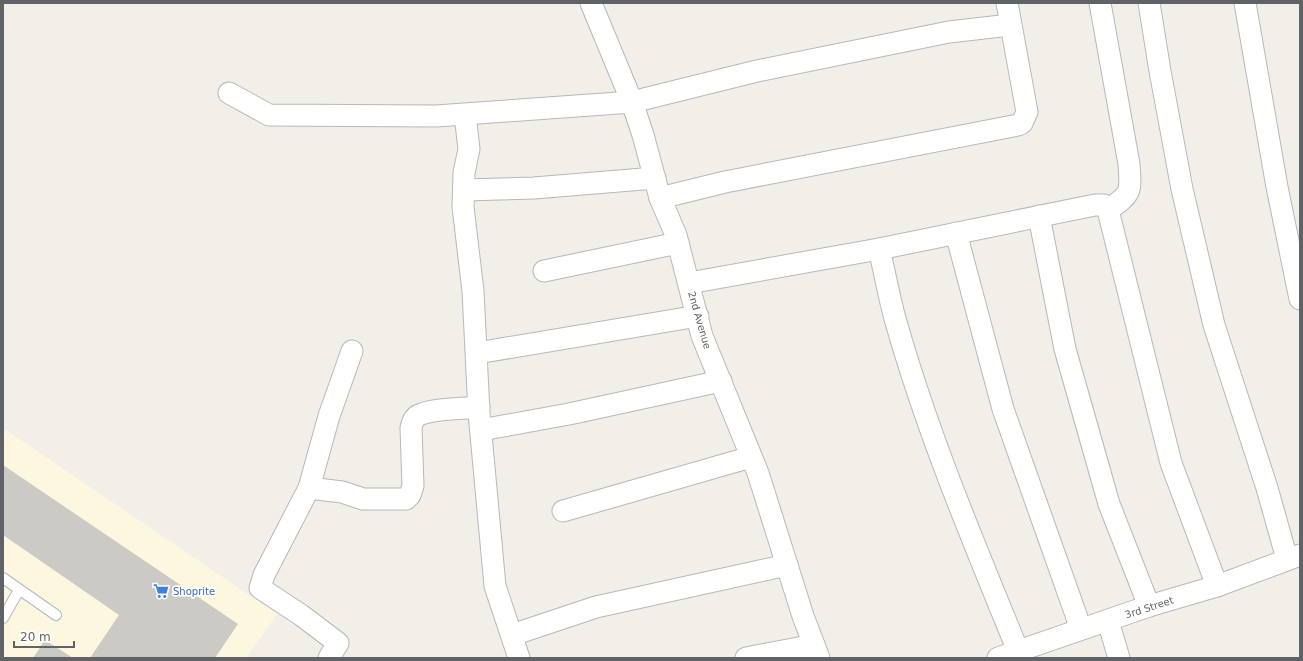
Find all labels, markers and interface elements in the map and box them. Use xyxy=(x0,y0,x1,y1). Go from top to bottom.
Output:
street label: 2nd Avenue xyxy=(686,290,713,350)
supermarket icon: Shoprite xyxy=(152,582,170,600)
place label: Shoprite xyxy=(173,586,215,597)
street label: 3rd Street xyxy=(1124,594,1175,620)
scale bar xyxy=(14,623,74,649)
text: 20 m xyxy=(20,630,51,644)

